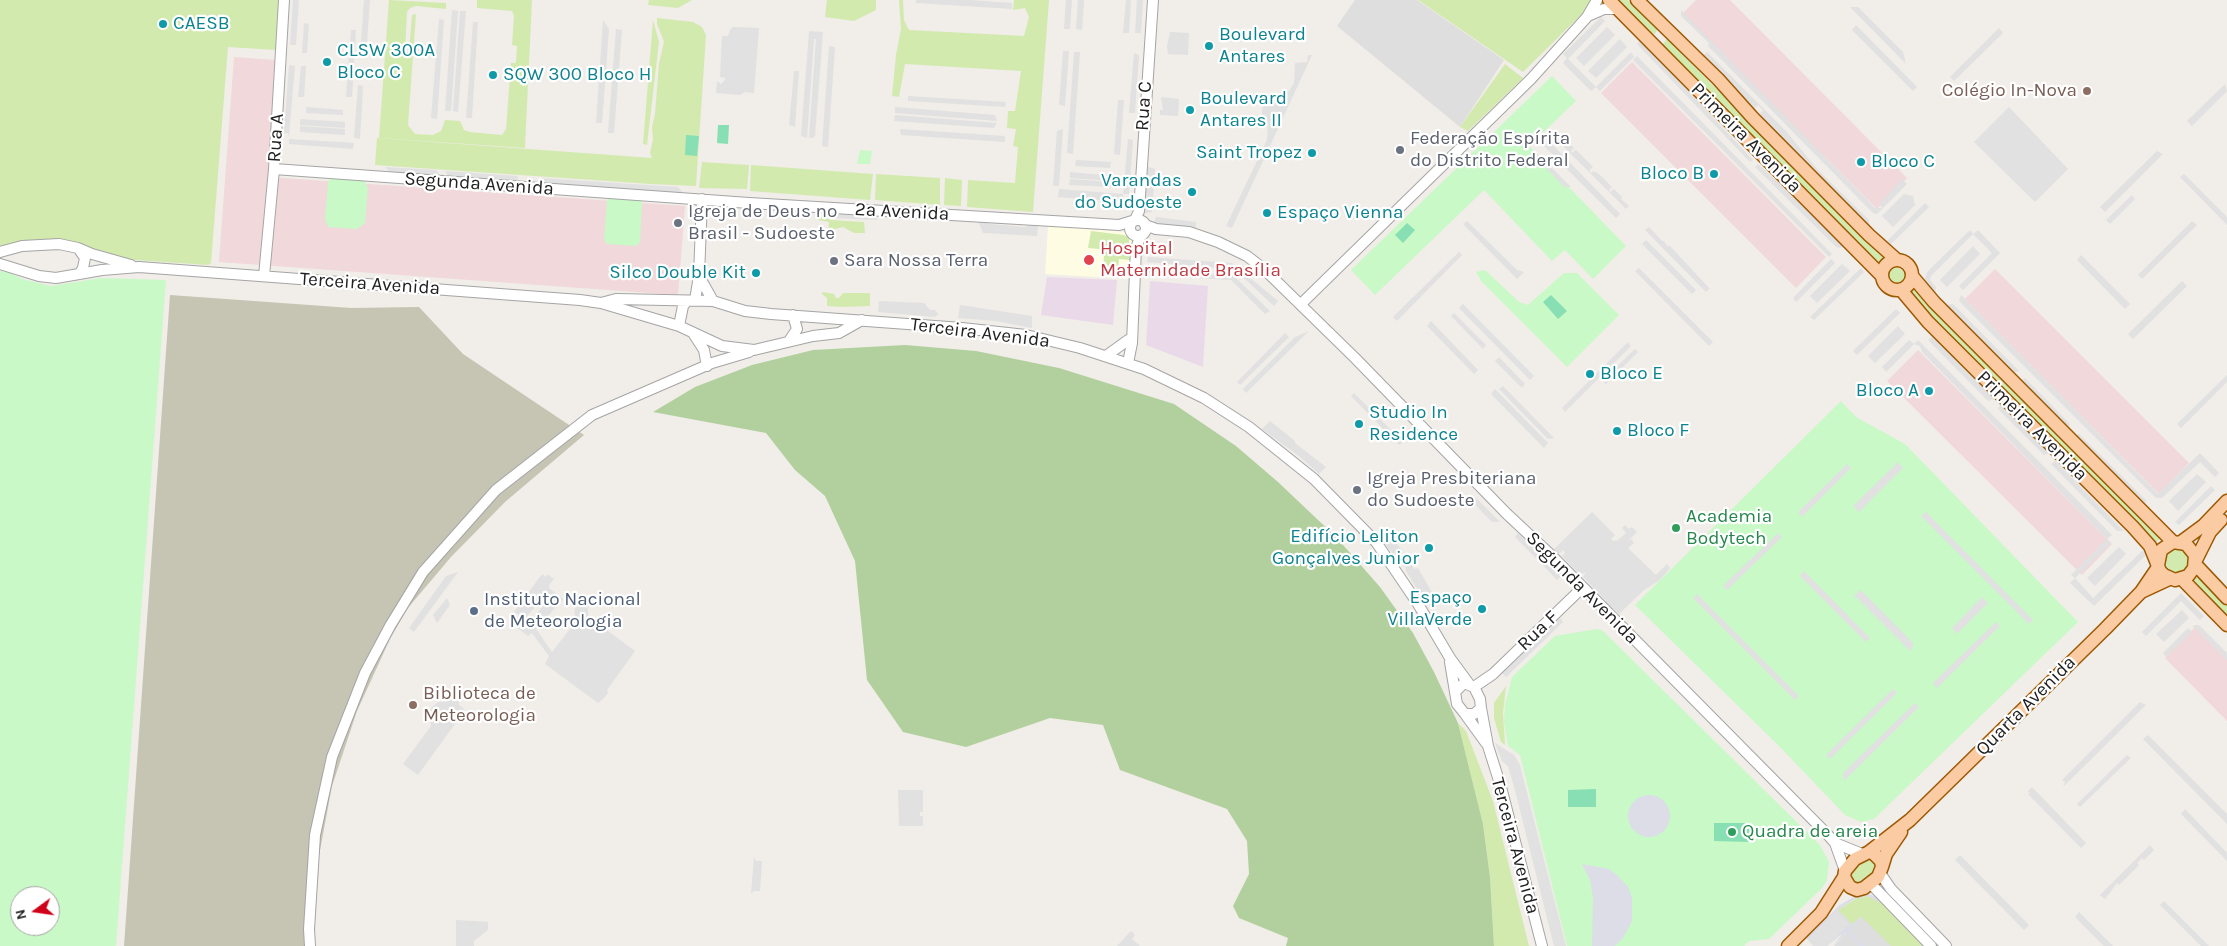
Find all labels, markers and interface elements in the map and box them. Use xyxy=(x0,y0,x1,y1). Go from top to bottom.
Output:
place label: CAESB xyxy=(173,13,230,35)
marker: CAESB xyxy=(157,18,169,30)
place label: Boulevard Antares xyxy=(1219,24,1306,68)
place label: CLSW 300A Bloco C xyxy=(337,40,435,84)
marker: Boulevard Antares xyxy=(1203,40,1215,52)
marker: CLSW 300A Bloco C xyxy=(321,56,333,68)
place label: SQW 300 Bloco H xyxy=(503,64,652,86)
marker: SQW 300 Bloco H xyxy=(487,69,499,81)
street label: Primeira Avenida xyxy=(1686,78,1806,198)
street label: Rua C xyxy=(1131,80,1157,132)
place label: Colégio In-Nova xyxy=(1942,80,2077,102)
marker: Colégio In-Nova xyxy=(2081,85,2093,97)
place label: Boulevard Antares II xyxy=(1200,88,1287,132)
marker: Boulevard Antares II xyxy=(1184,104,1196,116)
street label: Rua A xyxy=(263,113,289,163)
place label: Federação Espírita do Distrito Federal xyxy=(1410,128,1570,172)
place label: Saint Tropez xyxy=(1196,142,1302,164)
marker: Federação Espírita do Distrito Federal xyxy=(1394,144,1406,156)
marker: Saint Tropez xyxy=(1306,147,1318,159)
place label: Bloco C xyxy=(1871,151,1935,173)
marker: Bloco C xyxy=(1855,156,1867,168)
place label: Bloco B xyxy=(1640,163,1704,185)
street label: Segunda Avenida xyxy=(403,167,555,201)
marker: Bloco B xyxy=(1708,168,1720,180)
place label: Varandas do Sudoeste xyxy=(1075,170,1182,214)
marker: Varandas do Sudoeste xyxy=(1186,186,1198,198)
street label: 2ª Avenida xyxy=(854,198,950,226)
place label: Igreja de Deus no Brasil - Sudoeste xyxy=(688,201,837,245)
place label: Espaço Vienna xyxy=(1277,202,1403,224)
marker: Espaço Vienna xyxy=(1261,207,1273,219)
marker: Igreja de Deus no Brasil - Sudoeste xyxy=(672,217,684,229)
place label: Hospital Maternidade Brasília xyxy=(1100,238,1281,282)
place label: Sara Nossa Terra xyxy=(844,250,988,272)
marker: Hospital Maternidade Brasília xyxy=(1082,253,1096,267)
marker: Sara Nossa Terra xyxy=(828,255,840,267)
place label: Silco Double Kit xyxy=(609,262,746,284)
marker: Silco Double Kit xyxy=(750,267,762,279)
street label: Terceira Avenida xyxy=(299,268,441,300)
street label: Terceira Avenida xyxy=(909,313,1051,353)
place label: Bloco E xyxy=(1600,363,1663,385)
street label: Primeira Avenida xyxy=(1972,366,2092,486)
marker: Bloco E xyxy=(1584,368,1596,380)
place label: Bloco A xyxy=(1856,380,1919,402)
marker: Bloco A xyxy=(1923,385,1935,397)
place label: Studio In Residence xyxy=(1369,402,1458,446)
marker: Studio In Residence xyxy=(1353,418,1365,430)
place label: Bloco F xyxy=(1627,420,1689,442)
marker: Bloco F xyxy=(1611,425,1623,437)
place label: Igreja Presbiteriana do Sudoeste xyxy=(1367,468,1536,512)
marker: Igreja Presbiteriana do Sudoeste xyxy=(1351,484,1363,496)
place label: Academia Bodytech xyxy=(1686,506,1772,550)
marker: Academia Bodytech xyxy=(1670,522,1682,534)
place label: Edifício Leliton Gonçalves Junior xyxy=(1272,526,1419,570)
street label: Segunda Avenida xyxy=(1521,527,1643,649)
marker: Edifício Leliton Gonçalves Junior xyxy=(1423,542,1435,554)
place label: Espaço VillaVerde xyxy=(1388,587,1472,631)
place label: Instituto Nacional de Meteorologia xyxy=(484,589,641,633)
marker: Espaço VillaVerde xyxy=(1476,603,1488,615)
marker: Instituto Nacional de Meteorologia xyxy=(468,605,480,617)
street label: Rua F xyxy=(1513,606,1563,656)
street label: Quarta Avenida xyxy=(1971,651,2081,761)
place label: Biblioteca de Meteorologia xyxy=(423,683,536,727)
marker: Biblioteca de Meteorologia xyxy=(407,699,419,711)
street label: Terceira Avenida xyxy=(1486,775,1544,917)
place label: Quadra de areia xyxy=(1742,821,1878,843)
marker: Quadra de areia xyxy=(1726,826,1738,838)
north arrow xyxy=(10,886,60,936)
text: N xyxy=(11,908,30,921)

